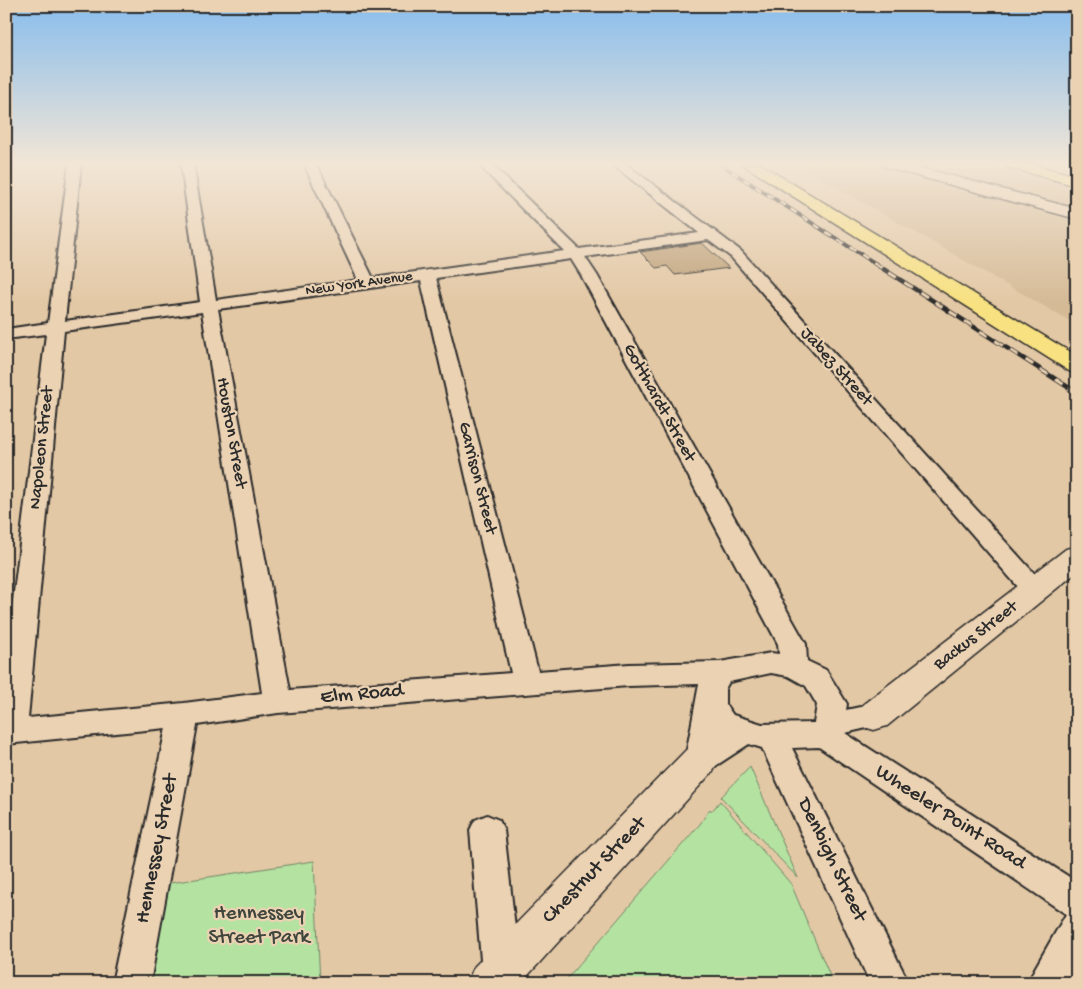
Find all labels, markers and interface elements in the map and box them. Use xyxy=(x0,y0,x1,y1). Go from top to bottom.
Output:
street label: New York Avenue xyxy=(304,268,414,300)
street label: Jabez Street xyxy=(795,323,878,412)
street label: Gotthardt Street xyxy=(618,340,701,467)
street label: Houston Street xyxy=(211,376,251,492)
street label: Napoleon Street xyxy=(25,384,59,510)
street label: Garrison Street xyxy=(453,420,501,538)
street label: Backus Street xyxy=(929,596,1023,676)
street label: Elm Road xyxy=(319,679,406,711)
street label: Wheeler Point Road xyxy=(870,760,1032,877)
street label: Hennessey Street xyxy=(131,770,185,926)
street label: Denbigh Street xyxy=(789,792,873,928)
street label: Chestnut Street xyxy=(538,811,654,930)
park label: Hennessey Street Park xyxy=(208,902,312,951)

